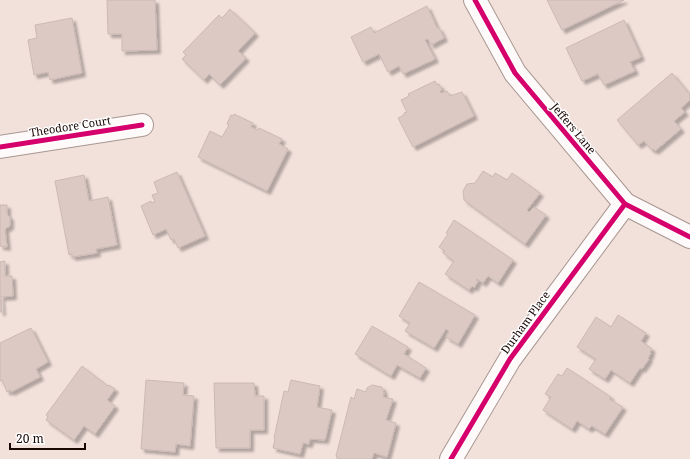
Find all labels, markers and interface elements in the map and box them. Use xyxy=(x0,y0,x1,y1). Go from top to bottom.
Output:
street label: Jeffers Lane xyxy=(548,98,600,157)
street label: Theodore Court xyxy=(28,112,112,140)
street label: Durham Place xyxy=(497,288,553,356)
scale bar xyxy=(10,425,85,451)
text: 20 m xyxy=(16,430,44,447)

